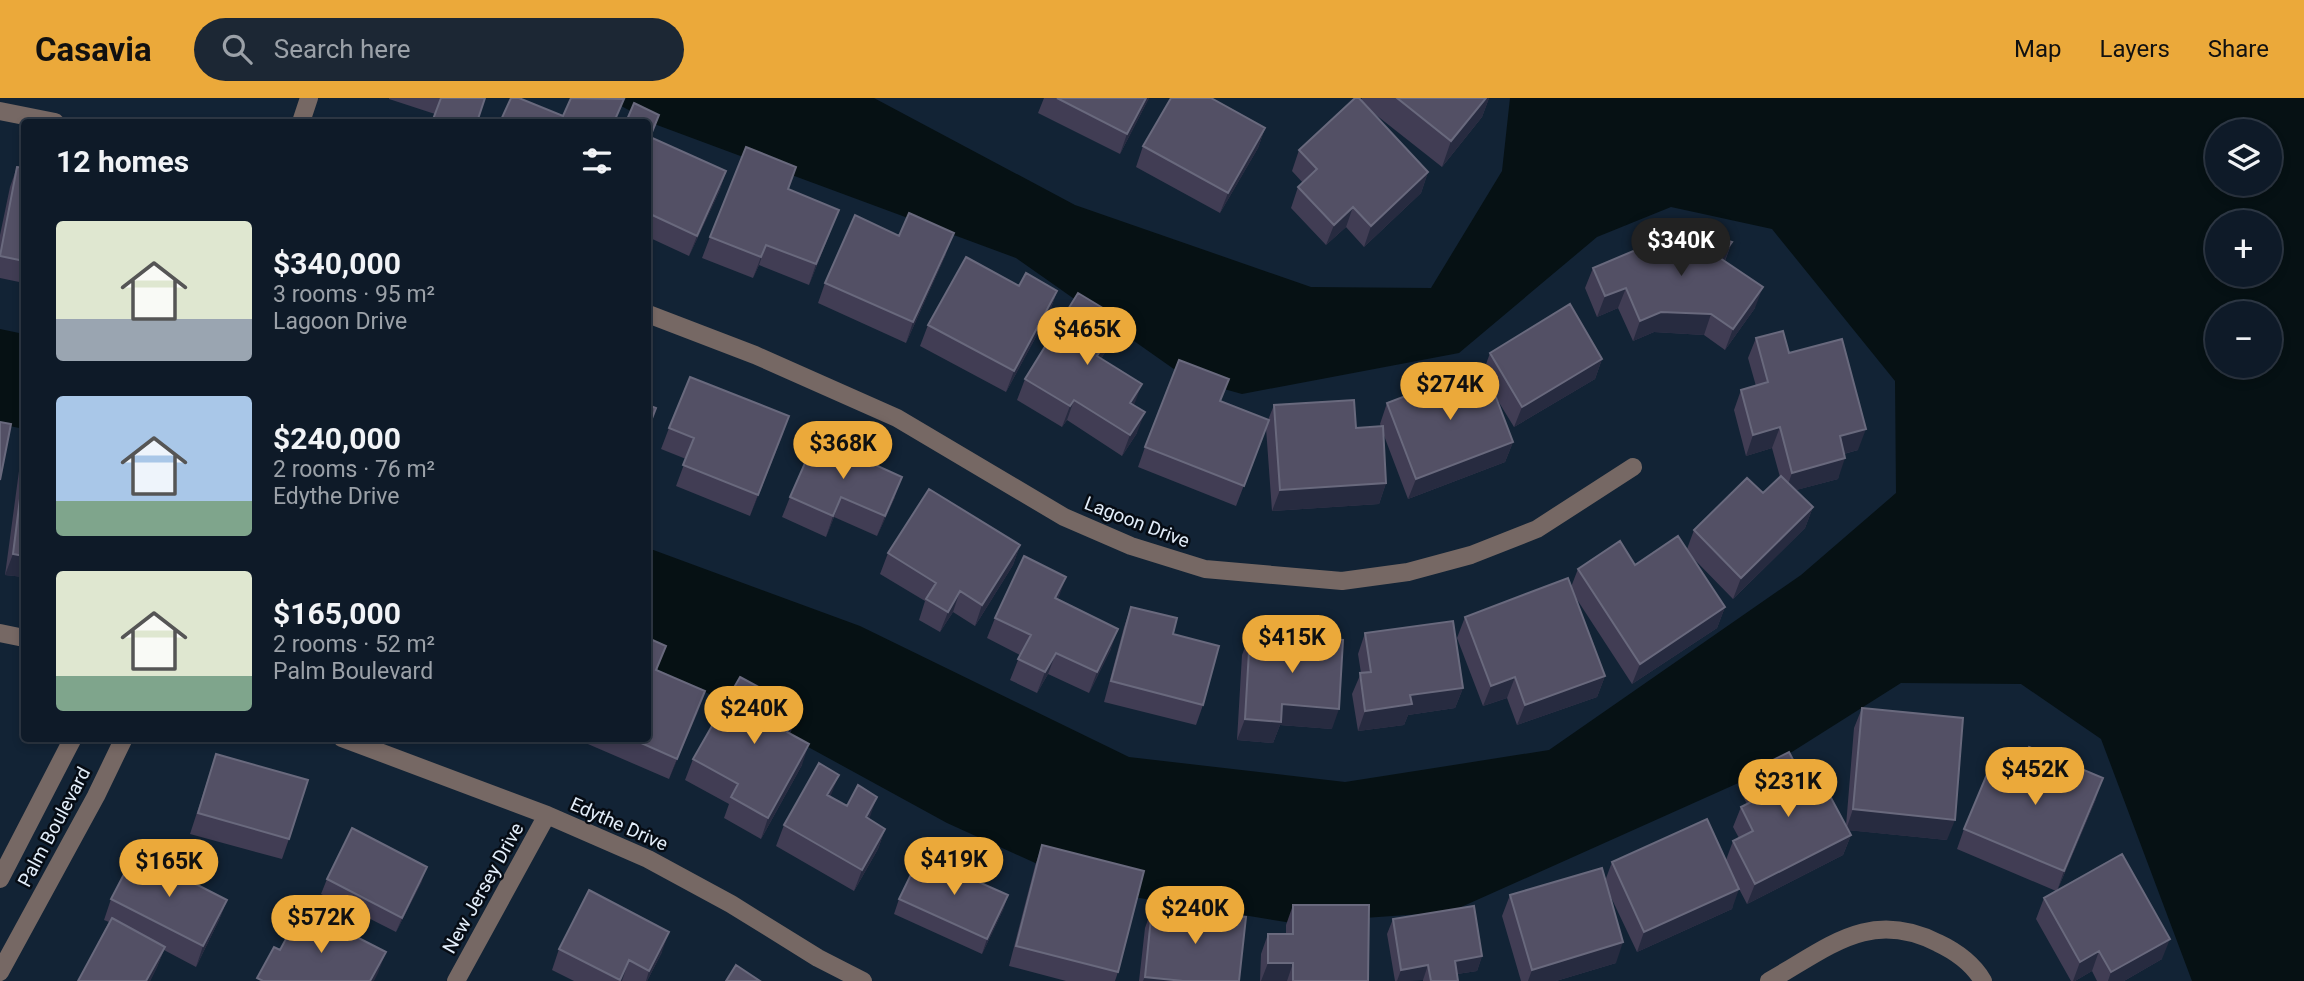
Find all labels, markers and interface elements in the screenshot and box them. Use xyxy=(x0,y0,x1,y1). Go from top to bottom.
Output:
search box xyxy=(194,18,684,81)
text: Casavia xyxy=(35,30,152,69)
icon: search xyxy=(218,30,256,68)
text: Search here xyxy=(274,34,411,64)
text: Map xyxy=(2014,35,2062,63)
text: Layers xyxy=(2100,35,2170,63)
text: Share xyxy=(2208,35,2269,63)
map controls xyxy=(2205,119,2282,378)
button: layers xyxy=(2205,119,2282,196)
icon: filters xyxy=(578,142,616,180)
text: 12 homes xyxy=(56,144,189,179)
button: + xyxy=(2205,210,2282,287)
pin: $340K xyxy=(1632,218,1730,278)
text: $340K xyxy=(1647,227,1715,254)
text: $340,000 xyxy=(273,246,401,281)
icon: home xyxy=(112,249,196,333)
text: 3 rooms · 95 m² xyxy=(273,281,435,308)
button: − xyxy=(2205,301,2282,378)
text: Lagoon Drive xyxy=(273,308,407,335)
pin: $465K xyxy=(1038,308,1136,367)
text: $465K xyxy=(1053,316,1121,343)
pin: $274K xyxy=(1401,362,1499,422)
text: $274K xyxy=(1416,371,1484,398)
text: $240,000 xyxy=(273,421,401,456)
pin: $368K xyxy=(794,422,892,481)
icon: home xyxy=(112,424,196,508)
text: $368K xyxy=(809,430,877,457)
text: 2 rooms · 76 m² xyxy=(273,456,435,483)
text: Edythe Drive xyxy=(273,483,399,510)
street label: Lagoon Drive xyxy=(1081,491,1193,553)
text: $165,000 xyxy=(273,596,401,631)
icon: home xyxy=(112,599,196,683)
pin: $415K xyxy=(1243,616,1341,675)
text: $415K xyxy=(1258,624,1326,651)
text: 2 rooms · 52 m² xyxy=(273,631,435,658)
text: Palm Boulevard xyxy=(273,658,433,685)
pin: $240K xyxy=(705,686,803,746)
text: $240K xyxy=(720,695,788,722)
pin: $452K xyxy=(1986,748,2084,807)
text: $452K xyxy=(2001,756,2069,783)
pin: $231K xyxy=(1739,760,1837,819)
street label: Palm Boulevard xyxy=(13,763,95,891)
text: $231K xyxy=(1754,768,1822,795)
street label: Edythe Drive xyxy=(567,792,671,856)
street label: New Jersey Drive xyxy=(438,819,528,957)
pin: $419K xyxy=(905,838,1003,897)
pin: $165K xyxy=(120,840,218,899)
text: $419K xyxy=(920,846,988,873)
text: $165K xyxy=(135,848,203,875)
pin: $240K xyxy=(1146,886,1244,946)
text: $240K xyxy=(1161,895,1229,922)
pin: $572K xyxy=(272,896,370,955)
text: $572K xyxy=(287,904,355,931)

